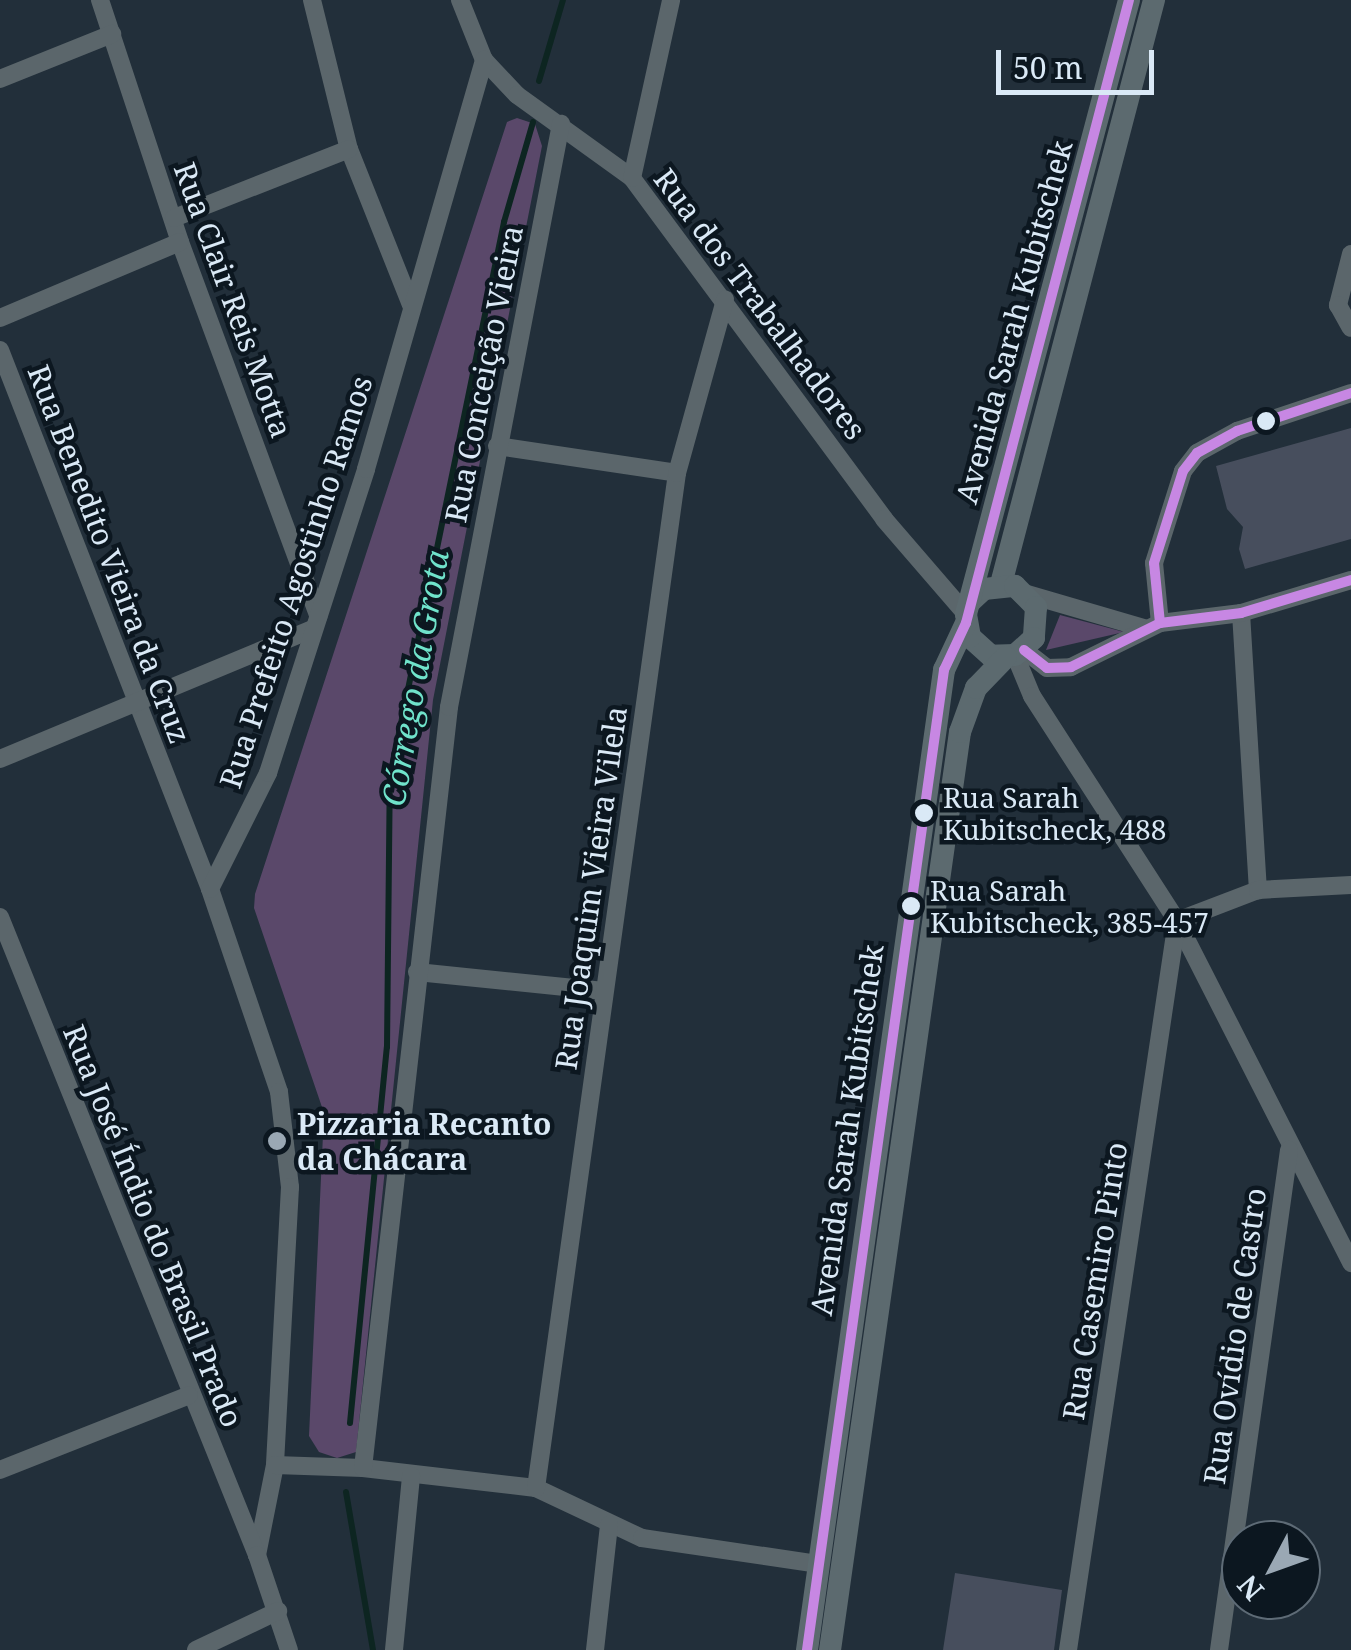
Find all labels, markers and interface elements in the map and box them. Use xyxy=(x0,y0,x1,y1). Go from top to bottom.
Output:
scale bar xyxy=(1001,30,1158,92)
text: 50 m xyxy=(1013,47,1083,88)
street label: Avenida Sarah Kubitschek xyxy=(948,137,1080,507)
street label: Rua Clair Reis Motta xyxy=(167,158,299,442)
street label: Rua dos Trabalhadores xyxy=(647,162,873,446)
street label: Rua Conceição Vieira xyxy=(438,223,530,525)
street label: Rua Benedito Vieira da Cruz xyxy=(20,360,198,748)
street label: Rua Prefeito Agostinho Ramos xyxy=(212,371,380,793)
unlabelled marker xyxy=(1256,411,1276,431)
water label: Córrego da Grota xyxy=(374,547,456,809)
street label: Rua Joaquim Vieira Vilela xyxy=(548,704,634,1072)
place label: Rua Sarah Kubitscheck, 488 xyxy=(943,780,1166,846)
marker: Rua Sarah Kubitscheck, 488 xyxy=(914,803,934,823)
place label: Rua Sarah Kubitscheck, 385-457 xyxy=(930,873,1209,939)
marker: Rua Sarah Kubitscheck, 385-457 xyxy=(901,896,921,916)
street label: Avenida Sarah Kubitschek xyxy=(803,942,891,1318)
street label: Rua José Índio do Brasil Prado xyxy=(56,1020,250,1432)
place label: Pizzaria Recanto da Chácara xyxy=(297,1106,551,1176)
marker: Pizzaria Recanto da Chácara xyxy=(266,1130,288,1152)
street label: Rua Casemiro Pinto xyxy=(1055,1140,1135,1422)
street label: Rua Ovídio de Castro xyxy=(1196,1186,1274,1486)
north arrow xyxy=(1221,1520,1321,1620)
text: N xyxy=(1228,1568,1271,1609)

